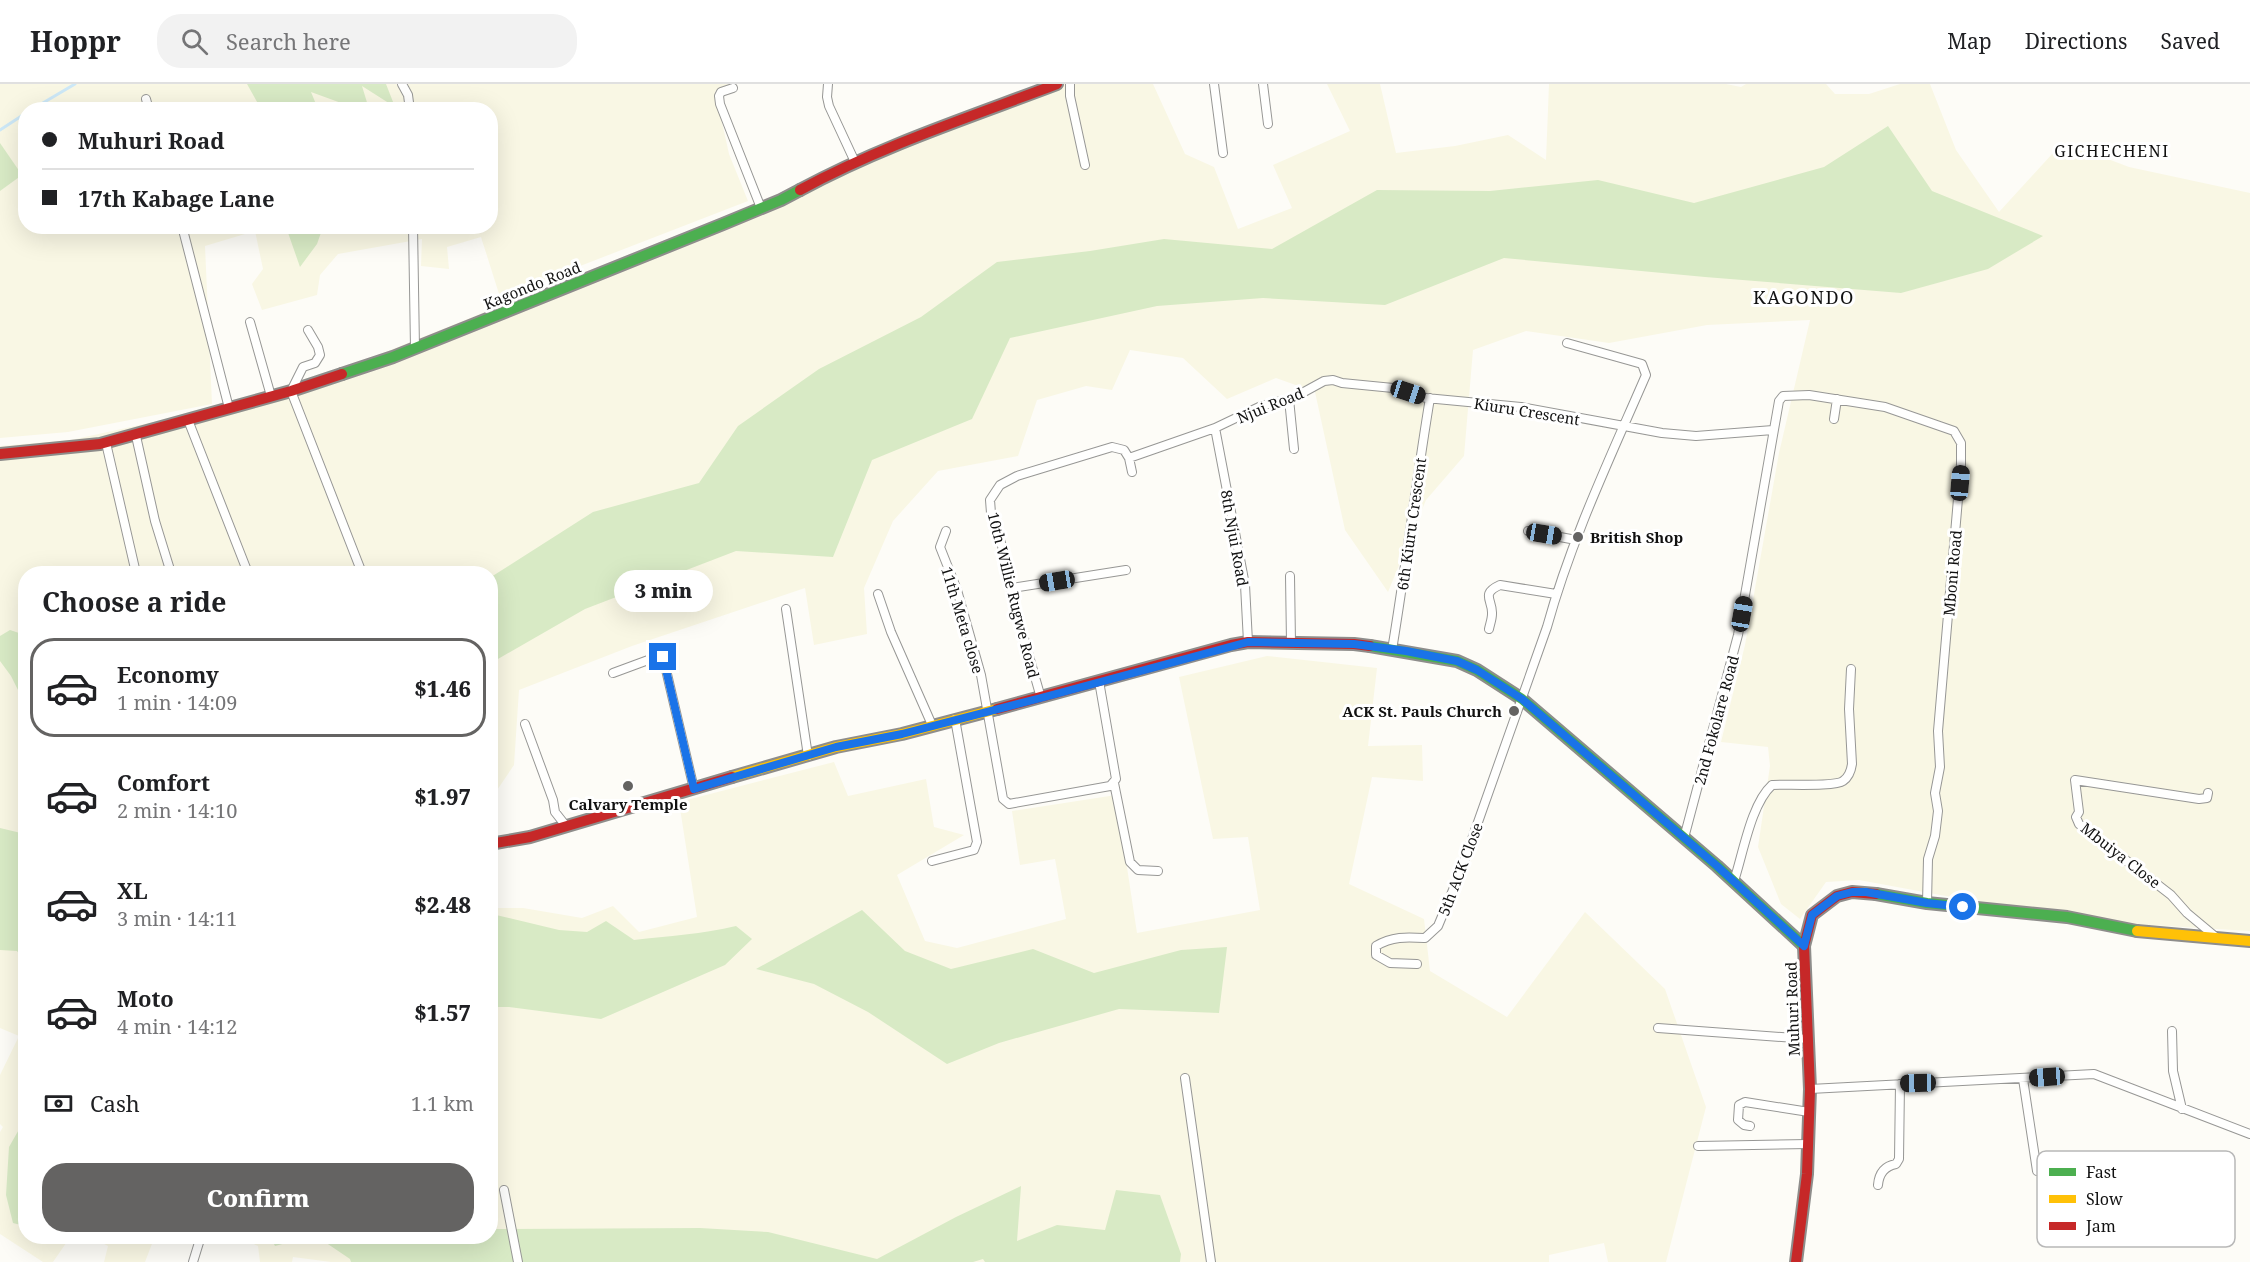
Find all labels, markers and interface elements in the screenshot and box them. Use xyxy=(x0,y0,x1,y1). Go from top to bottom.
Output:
search box xyxy=(157,14,577,68)
text: Hoppr xyxy=(30,22,121,60)
icon: search xyxy=(178,25,211,58)
text: Search here xyxy=(226,26,351,56)
text: Map xyxy=(1947,27,1992,55)
text: Directions xyxy=(2025,27,2127,55)
text: Saved xyxy=(2160,27,2220,55)
text: Muhuri Road xyxy=(78,125,225,155)
district label: GICHECHENI xyxy=(2054,140,2170,162)
text: 17th Kabage Lane xyxy=(78,183,274,213)
street label: Kagondo Road xyxy=(480,256,584,314)
district label: KAGONDO xyxy=(1753,285,1855,309)
car xyxy=(1388,378,1428,406)
street label: Njui Road xyxy=(1234,383,1306,427)
street label: Kiuru Crescent xyxy=(1473,393,1581,429)
street label: 6th Kiuru Crescent xyxy=(1392,456,1430,592)
car xyxy=(1949,464,1971,502)
street label: 8th Njui Road xyxy=(1217,488,1253,588)
street label: 10th Willie Rugwe Road xyxy=(984,510,1044,680)
car xyxy=(1525,522,1563,546)
place label: British Shop xyxy=(1590,527,1683,547)
street label: Mboni Road xyxy=(1938,529,1966,617)
marker: British Shop xyxy=(1571,530,1585,544)
street label: 11th Meta close xyxy=(937,564,989,676)
car xyxy=(1038,569,1076,593)
callout: 3 min xyxy=(614,570,712,612)
text: 3 min xyxy=(635,577,692,604)
text: Choose a ride xyxy=(42,583,227,620)
car xyxy=(1730,595,1754,633)
route end xyxy=(649,643,676,670)
street label: 2nd Fokolare Road xyxy=(1689,653,1743,787)
text: Economy xyxy=(117,659,219,689)
icon: car xyxy=(45,661,99,715)
text: $1.46 xyxy=(414,673,471,703)
text: 1 min · 14:09 xyxy=(117,689,237,716)
place label: ACK St. Pauls Church xyxy=(1342,701,1502,721)
marker: ACK St. Pauls Church xyxy=(1507,704,1521,718)
text: Comfort xyxy=(117,767,210,797)
icon: car xyxy=(45,769,99,823)
marker: Calvary Temple xyxy=(621,779,635,793)
text: $1.97 xyxy=(414,781,471,811)
place label: Calvary Temple xyxy=(569,794,687,814)
text: 2 min · 14:10 xyxy=(117,797,237,824)
street label: Mbuiya Close xyxy=(2077,818,2165,892)
street label: 5th ACK Close xyxy=(1433,820,1487,918)
text: XL xyxy=(117,875,148,905)
icon: car xyxy=(45,877,99,931)
text: $2.48 xyxy=(414,889,471,919)
route start xyxy=(1949,893,1976,920)
text: 3 min · 14:11 xyxy=(117,905,237,932)
street label: Muhuri Road xyxy=(1780,961,1804,1057)
text: Moto xyxy=(117,983,174,1013)
icon: car xyxy=(45,985,99,1039)
text: $1.57 xyxy=(414,997,471,1027)
text: 4 min · 14:12 xyxy=(117,1013,237,1040)
car xyxy=(2028,1067,2066,1087)
car xyxy=(1900,1074,1936,1092)
icon: cash xyxy=(42,1087,75,1120)
text: Cash xyxy=(90,1088,140,1118)
text: 1.1 km xyxy=(411,1090,474,1117)
legend xyxy=(2037,1151,2235,1247)
text: Fast xyxy=(2086,1161,2117,1183)
button: Confirm xyxy=(42,1163,474,1232)
text: Slow xyxy=(2086,1188,2123,1210)
text: Jam xyxy=(2085,1215,2116,1237)

